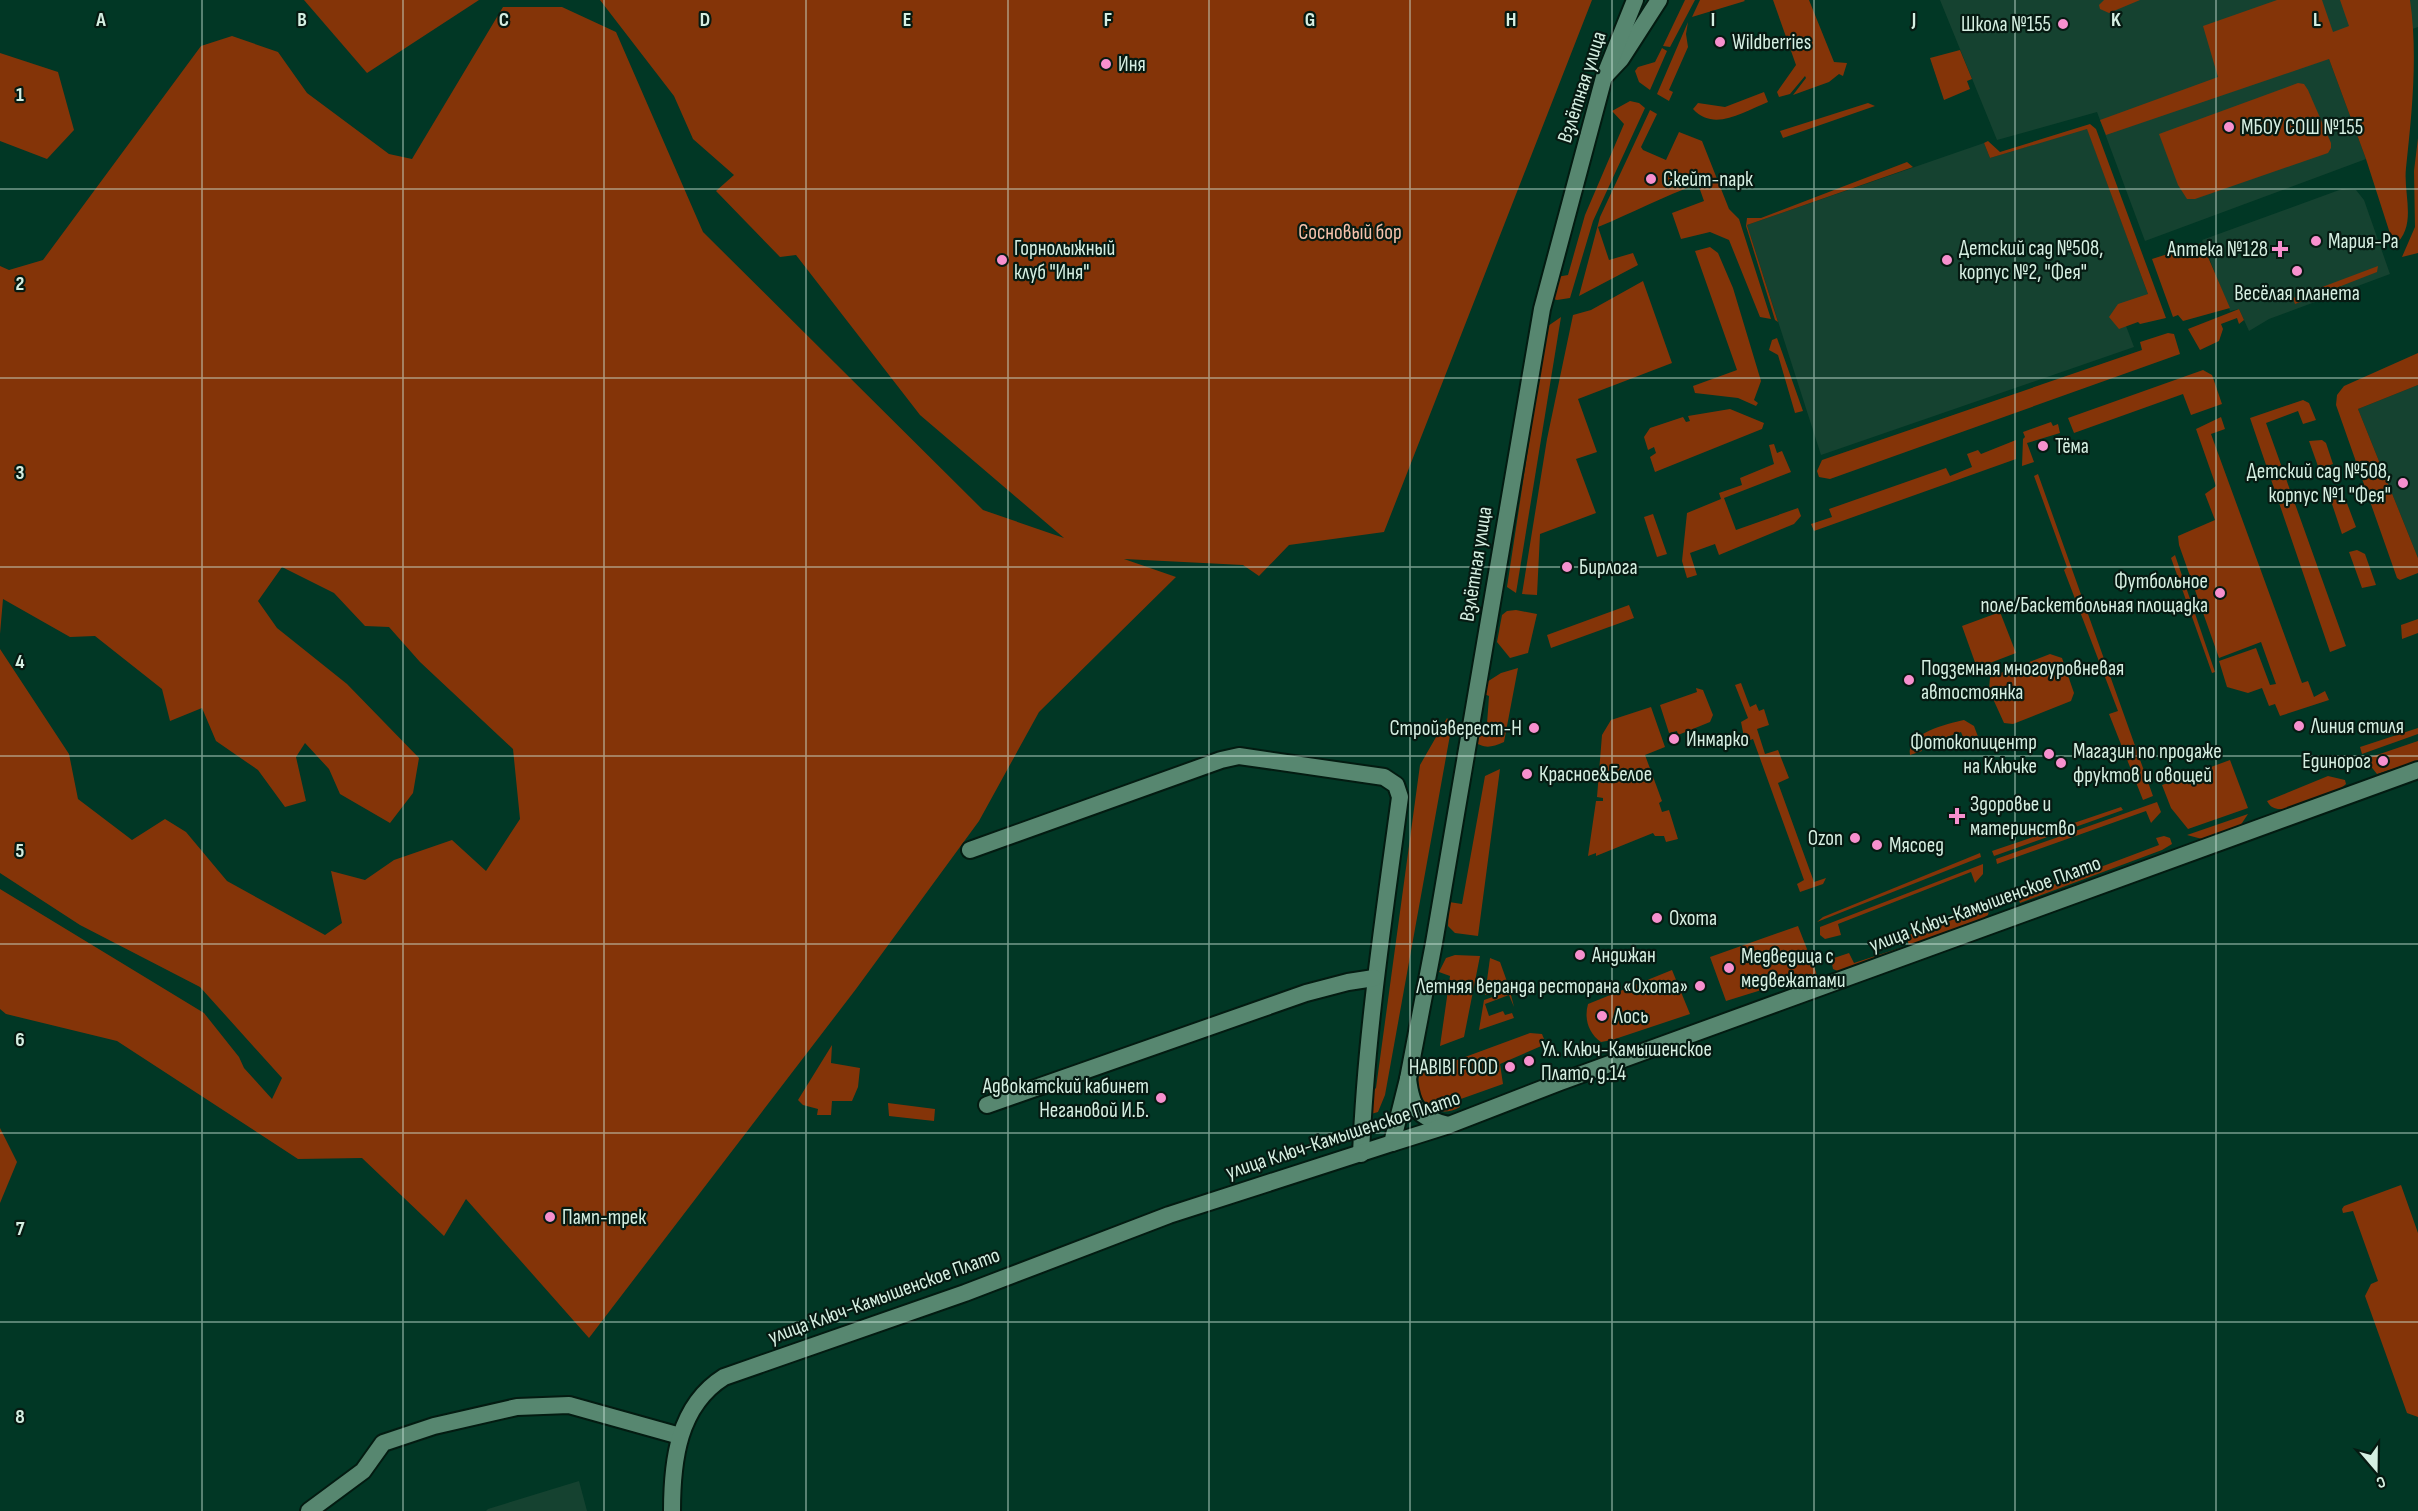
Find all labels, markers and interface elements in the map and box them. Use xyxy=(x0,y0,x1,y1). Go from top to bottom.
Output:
text: A xyxy=(95,8,106,32)
text: B xyxy=(297,8,307,32)
text: C xyxy=(499,8,509,32)
text: D xyxy=(700,8,710,32)
text: E xyxy=(903,8,911,32)
text: F xyxy=(1104,8,1112,32)
text: G xyxy=(1305,8,1315,32)
text: H xyxy=(1506,8,1516,32)
text: I xyxy=(1711,8,1715,32)
text: J xyxy=(1911,8,1916,32)
text: K xyxy=(2111,8,2121,32)
text: L xyxy=(2313,8,2321,32)
place label: Школа №155 xyxy=(1961,12,2051,37)
marker: Школа №155 xyxy=(2056,17,2070,31)
street label: Взлётная улица xyxy=(1552,28,1612,146)
place label: Wildberries xyxy=(1732,30,1811,55)
marker: Wildberries xyxy=(1713,35,1727,49)
place label: Иня xyxy=(1118,52,1146,77)
marker: Иня xyxy=(1099,57,1113,71)
text: 1 xyxy=(16,83,24,107)
place label: МБОУ СОШ №155 xyxy=(2241,115,2363,140)
marker: МБОУ СОШ №155 xyxy=(2222,120,2236,134)
place label: Скейт-парк xyxy=(1663,167,1753,192)
marker: Скейт-парк xyxy=(1644,172,1658,186)
park label: Сосновый бор xyxy=(1298,220,1402,245)
place label: Мария-Ра xyxy=(2328,229,2399,254)
marker: Мария-Ра xyxy=(2309,234,2323,248)
place label: Горнолыжный клуб "Иня" xyxy=(1014,236,1115,285)
place label: Детский сад №508, корпус №2, "Фея" xyxy=(1959,236,2103,285)
place label: Аптека №128 xyxy=(2166,237,2268,262)
marker: Аптека №128 xyxy=(2273,242,2287,256)
marker: Горнолыжный клуб "Иня" xyxy=(995,253,1009,267)
marker: Детский сад №508, корпус №2, "Фея" xyxy=(1940,253,1954,267)
marker: Весёлая планета xyxy=(2290,264,2304,278)
text: 2 xyxy=(16,272,24,296)
place label: Весёлая планета xyxy=(2234,281,2360,306)
place label: Тёма xyxy=(2055,434,2089,459)
marker: Тёма xyxy=(2036,439,2050,453)
place label: Детский сад №508, корпус №1 "Фея" xyxy=(2247,459,2391,508)
text: 3 xyxy=(16,461,25,485)
marker: Детский сад №508, корпус №1 "Фея" xyxy=(2396,476,2410,490)
street label: Взлётная улица xyxy=(1455,505,1497,623)
place label: Бирлога xyxy=(1579,555,1638,580)
marker: Бирлога xyxy=(1560,560,1574,574)
place label: Футбольное поле/Баскетбольная площадка xyxy=(1980,569,2208,618)
marker: Футбольное поле/Баскетбольная площадка xyxy=(2213,586,2227,600)
text: 4 xyxy=(15,650,25,674)
place label: Подземная многоуровневая автостоянка xyxy=(1921,656,2124,705)
marker: Подземная многоуровневая автостоянка xyxy=(1902,673,1916,687)
place label: Линия стиля xyxy=(2310,714,2404,739)
place label: Стройэверест-Н xyxy=(1390,716,1522,741)
marker: Линия стиля xyxy=(2292,719,2306,733)
marker: Стройэверест-Н xyxy=(1527,721,1541,735)
place label: Инмарко xyxy=(1686,727,1749,752)
place label: Фотокопицентр на Ключке xyxy=(1910,730,2037,779)
marker: Инмарко xyxy=(1667,732,1681,746)
place label: Магазин по продаже фруктов и овощей xyxy=(2073,739,2222,788)
marker: Фотокопицентр на Ключке xyxy=(2042,747,2056,761)
place label: Единорог xyxy=(2302,749,2371,774)
marker: Единорог xyxy=(2376,754,2390,768)
marker: Магазин по продаже фруктов и овощей xyxy=(2054,756,2068,770)
place label: Красное&Белое xyxy=(1539,762,1652,787)
marker: Красное&Белое xyxy=(1520,767,1534,781)
place label: Здоровье и материнство xyxy=(1970,792,2076,841)
marker: Здоровье и материнство xyxy=(1948,807,1966,825)
place label: Ozon xyxy=(1808,826,1843,851)
marker: Ozon xyxy=(1848,831,1862,845)
place label: Мясоед xyxy=(1889,833,1944,858)
marker: Мясоед xyxy=(1870,838,1884,852)
text: 5 xyxy=(16,839,25,863)
street label: улица Ключ-Камышенское Плато xyxy=(1866,850,2104,958)
place label: Охота xyxy=(1669,906,1717,931)
marker: Охота xyxy=(1650,911,1664,925)
place label: Андижан xyxy=(1591,943,1656,968)
place label: Медведица с медвежатами xyxy=(1741,944,1846,993)
marker: Андижан xyxy=(1573,948,1587,962)
marker: Медведица с медвежатами xyxy=(1722,961,1736,975)
place label: Летняя веранда ресторана «Охота» xyxy=(1415,974,1688,999)
marker: Летняя веранда ресторана «Охота» xyxy=(1693,979,1707,993)
place label: Лось xyxy=(1613,1004,1649,1029)
marker: Лось xyxy=(1595,1009,1609,1023)
text: 6 xyxy=(15,1028,25,1052)
place label: Ул. Ключ-Камышенское Плато, д.14 xyxy=(1541,1037,1712,1086)
marker: Ул. Ключ-Камышенское Плато, д.14 xyxy=(1522,1054,1536,1068)
place label: HABIBI FOOD xyxy=(1409,1055,1498,1080)
marker: HABIBI FOOD xyxy=(1503,1060,1517,1074)
place label: Адвокатский кабинет Негановой И.Б. xyxy=(982,1074,1149,1123)
street label: улица Ключ-Камышенское Плато xyxy=(1223,1085,1463,1185)
marker: Адвокатский кабинет Негановой И.Б. xyxy=(1154,1091,1168,1105)
place label: Памп-трек xyxy=(562,1205,646,1230)
marker: Памп-трек xyxy=(543,1210,557,1224)
text: 7 xyxy=(16,1217,25,1241)
street label: улица Ключ-Камышенское Плато xyxy=(765,1242,1003,1350)
text: 8 xyxy=(15,1405,25,1429)
north arrow xyxy=(2346,1439,2406,1499)
text: С xyxy=(2374,1471,2388,1492)

